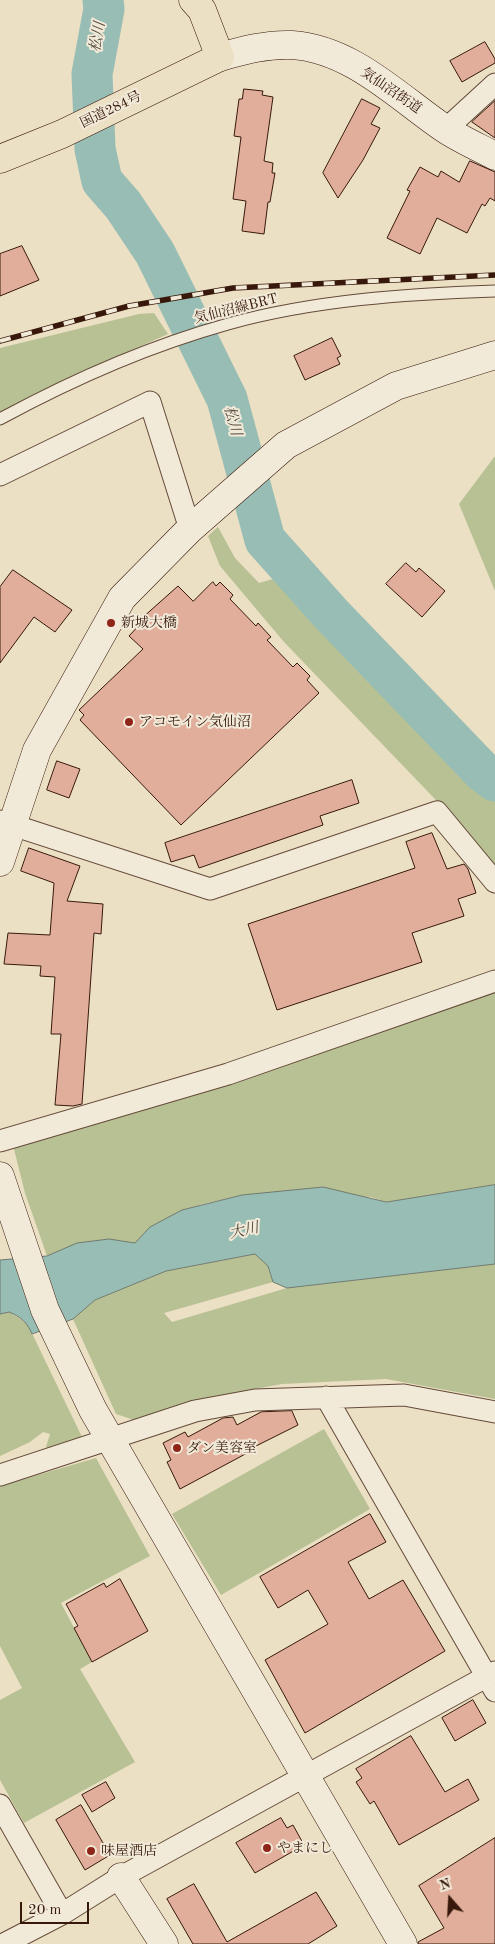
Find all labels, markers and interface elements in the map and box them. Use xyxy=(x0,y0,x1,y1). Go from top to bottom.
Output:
water label: 松川 xyxy=(87,21,109,53)
street label: 気仙沼街道 xyxy=(357,64,425,118)
street label: 国道284号 xyxy=(77,88,145,132)
street label: 気仙沼線BRT xyxy=(192,290,280,328)
water label: 松川 xyxy=(219,404,245,438)
place label: 新城大橋 xyxy=(121,615,177,631)
marker: 新城大橋 xyxy=(105,617,117,629)
place label: アコモイン気仙沼 xyxy=(139,714,251,730)
marker: アコモイン気仙沼 xyxy=(123,716,135,728)
water label: 大川 xyxy=(227,1219,261,1243)
place label: ダン美容室 xyxy=(187,1440,257,1456)
marker: ダン美容室 xyxy=(171,1442,183,1454)
place label: やまにし xyxy=(277,1840,333,1856)
marker: やまにし xyxy=(261,1842,273,1854)
place label: 味屋酒店 xyxy=(101,1843,157,1859)
marker: 味屋酒店 xyxy=(85,1845,97,1857)
north arrow xyxy=(425,1874,475,1924)
text: N xyxy=(438,1876,452,1893)
scale bar xyxy=(22,1892,91,1924)
text: 20 m xyxy=(28,1903,62,1918)

